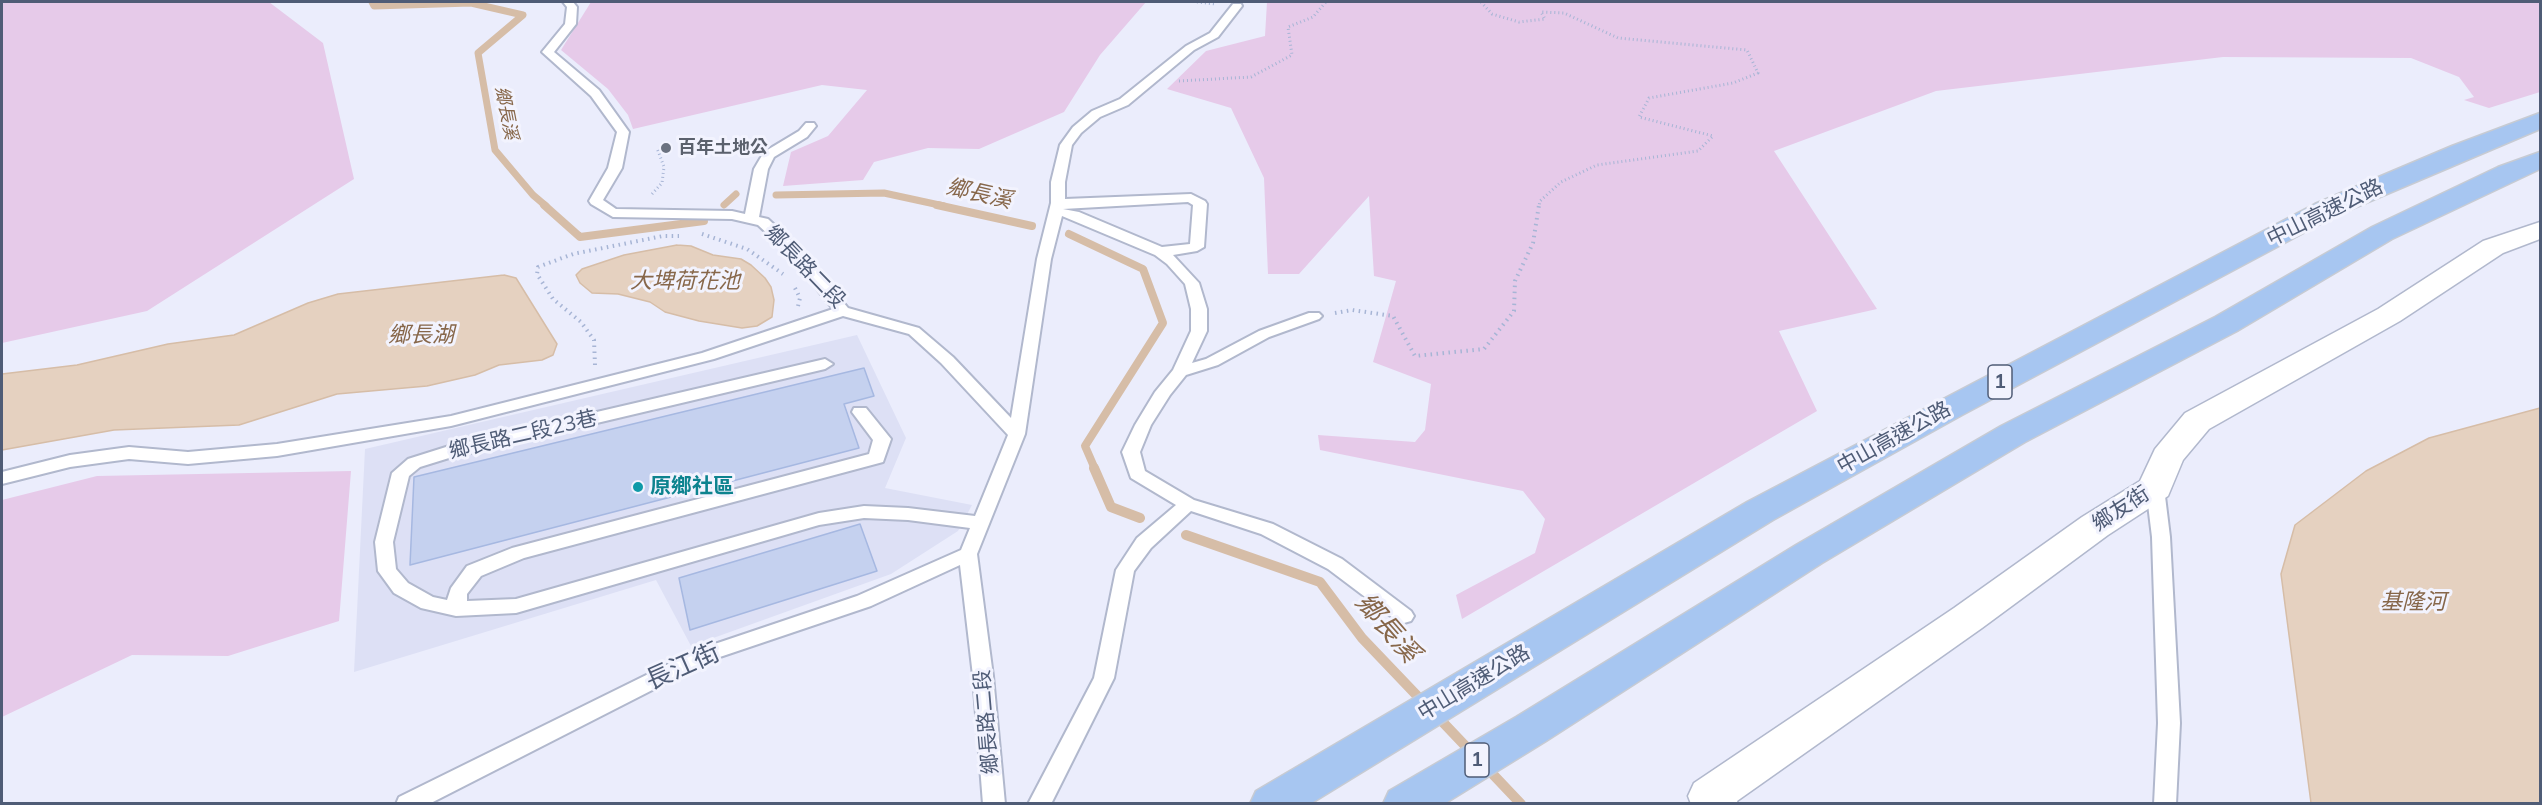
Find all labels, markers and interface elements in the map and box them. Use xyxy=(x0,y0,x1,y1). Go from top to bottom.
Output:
water label: 鄉長溪 xyxy=(490,84,522,142)
place label: 百年土地公 xyxy=(678,137,768,159)
marker: 百年土地公 xyxy=(659,141,673,155)
water label: 鄉長溪 xyxy=(944,174,1014,214)
street label: 中山高速公路 xyxy=(2263,174,2387,252)
street label: 鄉長路二段 xyxy=(759,220,851,314)
water label: 大埤荷花池 xyxy=(630,268,740,294)
water label: 鄉長湖 xyxy=(388,322,454,348)
road number: 1 xyxy=(1988,365,2012,399)
street label: 中山高速公路 xyxy=(1833,396,1955,480)
street label: 鄉長路二段23巷 xyxy=(447,406,599,464)
place label: 原鄉社區 xyxy=(650,474,734,500)
marker: 原鄉社區 xyxy=(631,480,645,494)
street label: 鄉友街 xyxy=(2088,481,2154,537)
water label: 鄉長溪 xyxy=(1348,587,1426,669)
water label: 基隆河 xyxy=(2380,589,2446,615)
street label: 長江街 xyxy=(641,637,725,697)
street label: 中山高速公路 xyxy=(1414,640,1534,726)
street label: 鄉長路二段 xyxy=(970,669,1004,775)
road number: 1 xyxy=(1465,743,1489,777)

